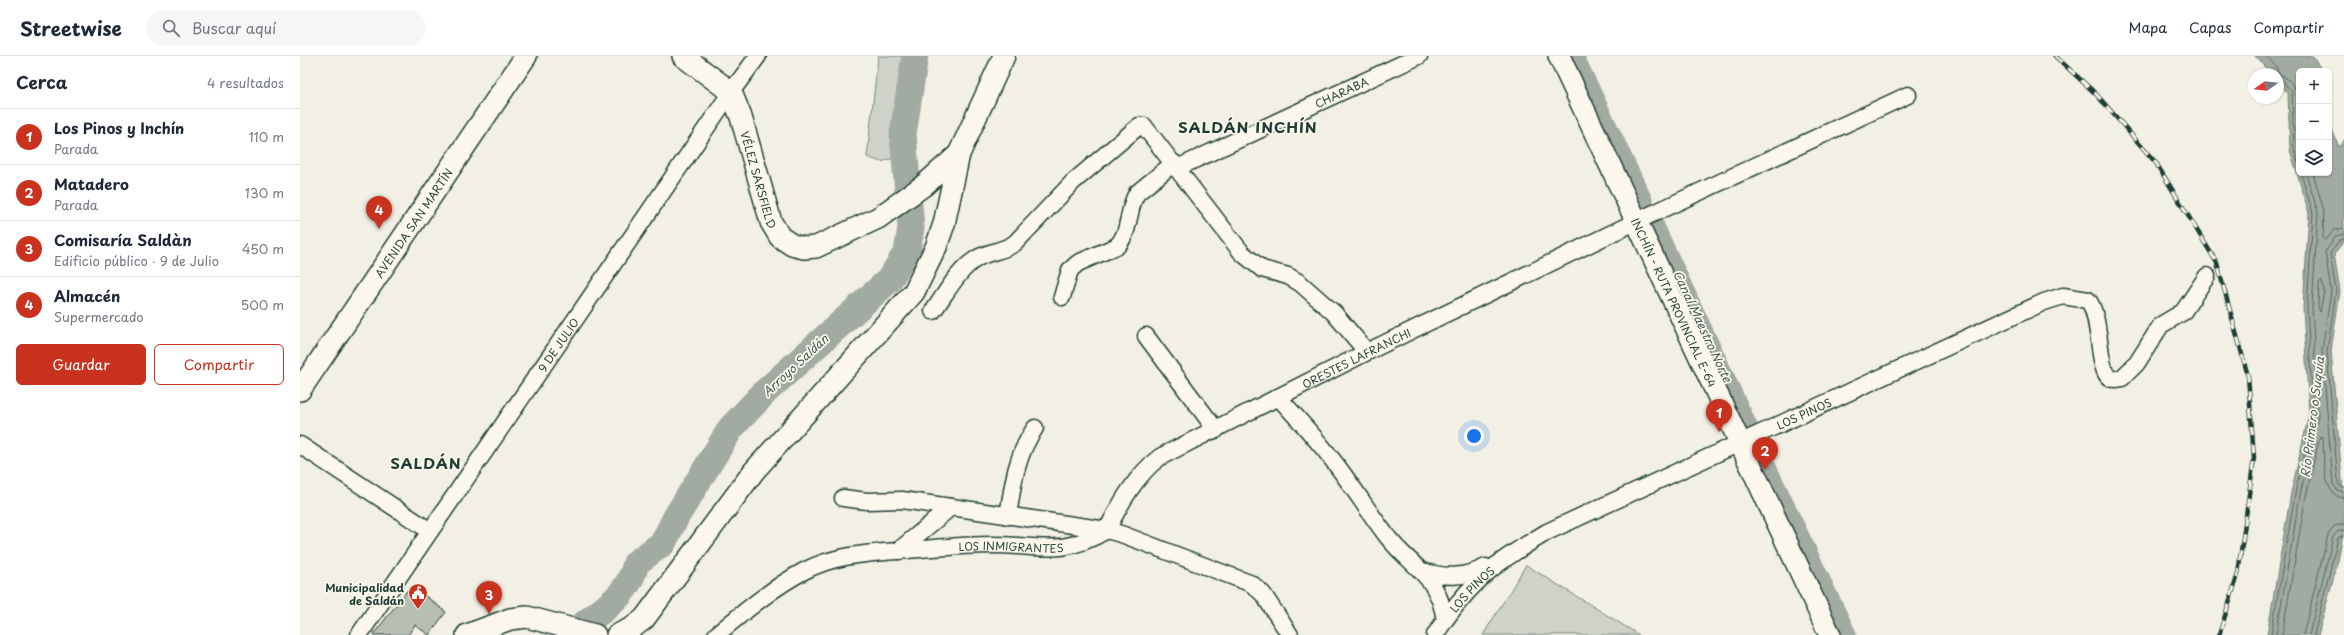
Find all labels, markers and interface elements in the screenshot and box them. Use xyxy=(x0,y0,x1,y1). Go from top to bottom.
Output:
search box xyxy=(146,10,426,46)
text: Streetwise xyxy=(20,14,122,42)
text: Buscar aquí xyxy=(192,16,276,39)
icon: search xyxy=(160,17,182,39)
text: Mapa xyxy=(2129,17,2167,38)
text: Capas xyxy=(2189,17,2231,38)
text: Compartir xyxy=(2253,17,2324,38)
north arrow xyxy=(2248,68,2284,104)
map controls xyxy=(2296,68,2332,176)
button: + xyxy=(2296,68,2332,104)
text: Cerca xyxy=(16,69,67,95)
street label: CHARABA xyxy=(1312,72,1371,112)
text: 4 resultados xyxy=(207,73,284,92)
button: − xyxy=(2296,104,2332,140)
district label: SALDÁN INCHÍN xyxy=(1178,115,1318,138)
text: Los Pinos y Inchín xyxy=(54,116,184,139)
text: 1 xyxy=(26,127,32,146)
text: 110 m xyxy=(249,127,284,146)
street label: VÉLEZ SARSFIELD xyxy=(737,129,781,232)
text: Parada xyxy=(54,139,98,158)
button: layers xyxy=(2296,140,2332,176)
street label: AVENIDA SAN MARTÍN xyxy=(370,165,456,281)
text: Matadero xyxy=(54,172,129,195)
text: 2 xyxy=(24,183,34,202)
text: 130 m xyxy=(245,183,284,202)
text: Parada xyxy=(54,195,98,214)
pin: 4 xyxy=(366,196,392,229)
street label: INCHÍN - RUTA PROVINCIAL E-64 xyxy=(1627,215,1721,390)
text: Comisaría Saldàn xyxy=(54,228,192,251)
text: 3 xyxy=(25,239,33,258)
text: 450 m xyxy=(242,239,284,258)
text: Edificio público · 9 de Julio xyxy=(54,251,219,270)
water label: Canal Maestro Norte xyxy=(1669,267,1737,385)
text: Almacén xyxy=(54,284,120,307)
text: 4 xyxy=(25,295,33,314)
text: 500 m xyxy=(241,295,284,314)
text: Supermercado xyxy=(54,307,144,326)
street label: 9 DE JULIO xyxy=(533,314,583,375)
street label: ORESTES LAFRANCHI xyxy=(1299,324,1414,392)
water label: Arroyo Saldán xyxy=(758,329,832,400)
button: Guardar xyxy=(16,344,146,385)
button: Compartir xyxy=(154,344,284,385)
water label: Río Primero o Suquía xyxy=(2296,355,2328,478)
street label: LOS PINOS xyxy=(1774,393,1834,433)
pin: 1 xyxy=(1706,399,1732,432)
your location xyxy=(1464,426,1484,446)
pin: 2 xyxy=(1752,437,1778,470)
district label: SALDÁN xyxy=(390,451,462,474)
street label: LOS INMIGRANTES xyxy=(958,536,1064,556)
street label: LOS PINOS xyxy=(1445,562,1498,616)
place label: Municipalidad de Saldán xyxy=(325,579,405,609)
pin: 3 xyxy=(476,581,502,614)
public building icon: Municipalidad de Saldán xyxy=(407,582,429,610)

